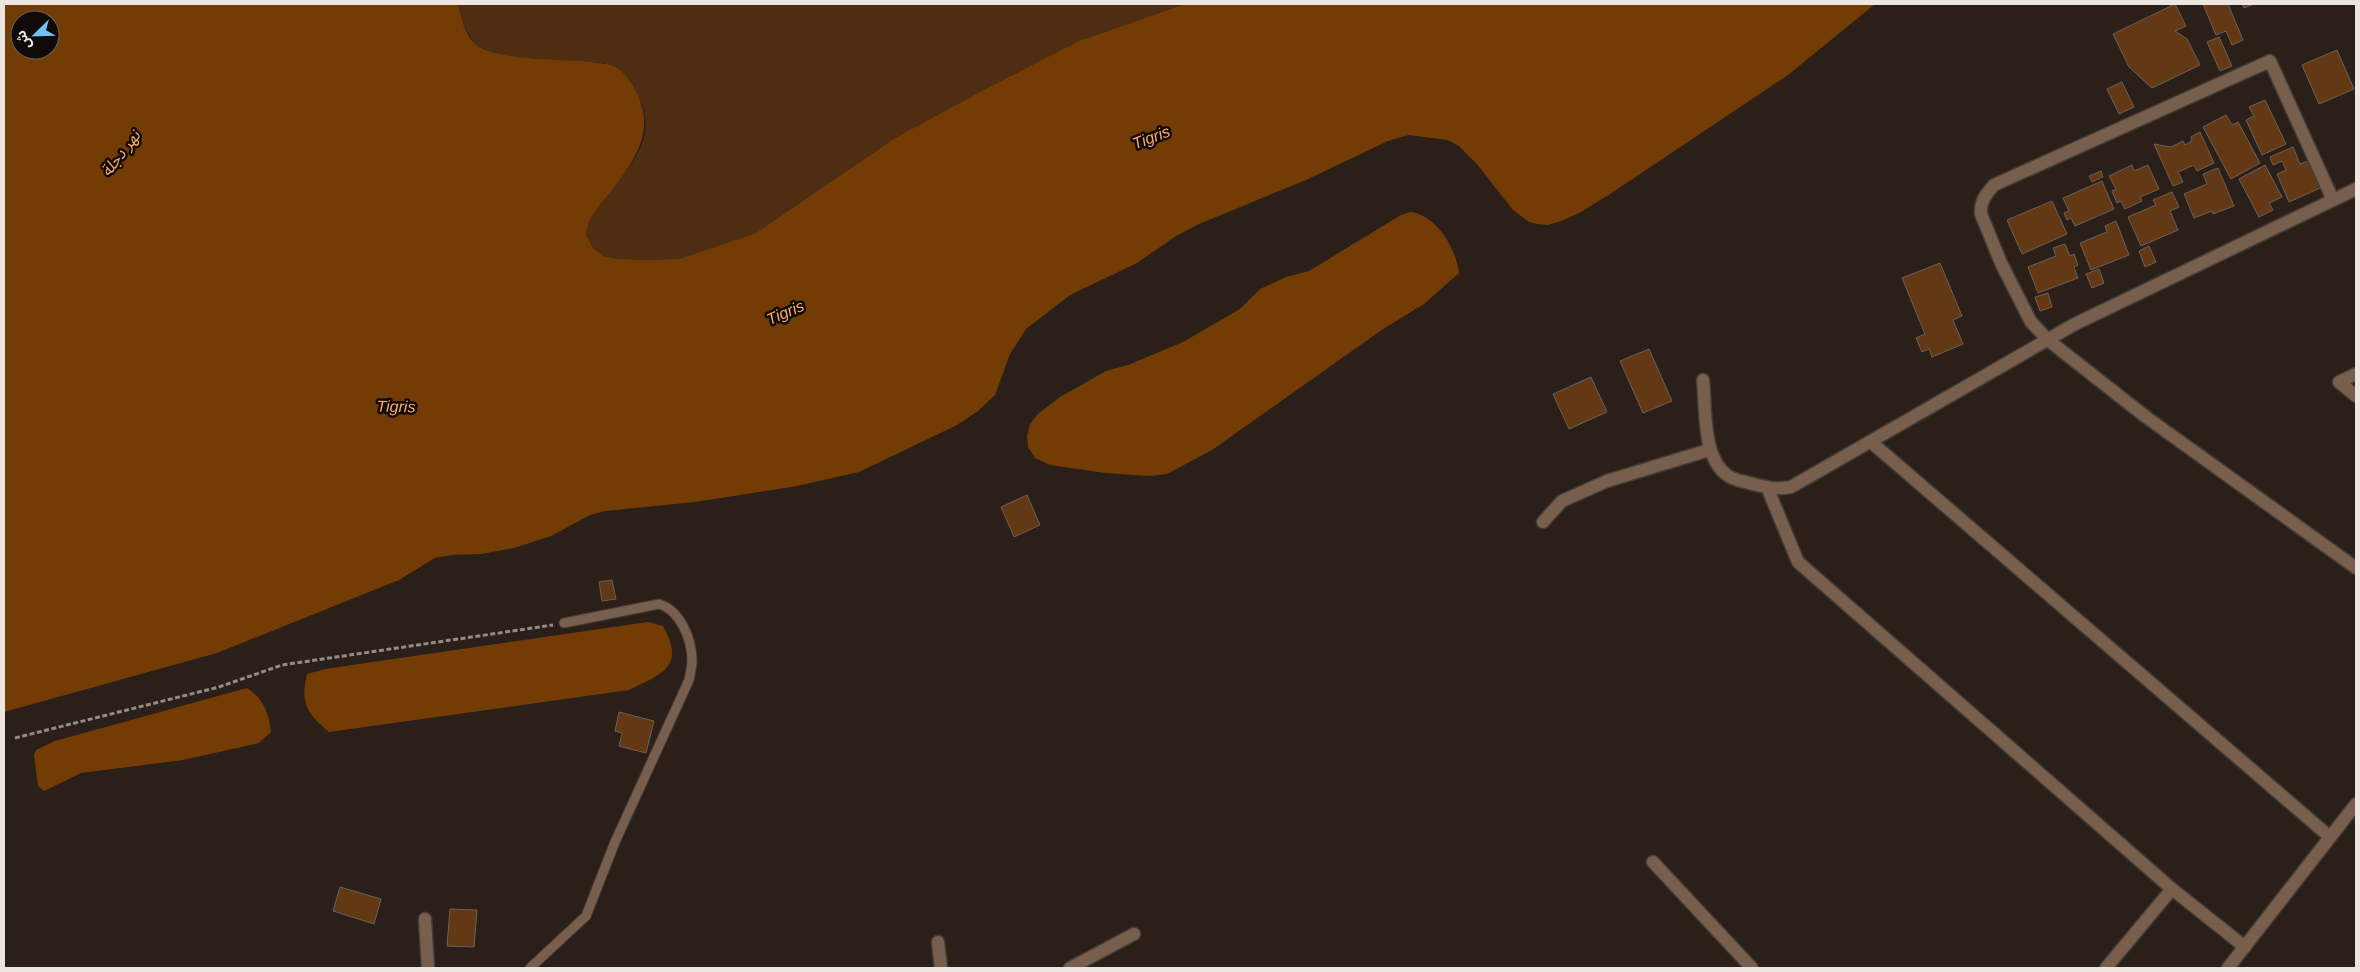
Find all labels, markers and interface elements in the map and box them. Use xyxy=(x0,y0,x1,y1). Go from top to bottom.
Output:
north arrow xyxy=(10,10,60,60)
text: ش xyxy=(12,28,34,52)
water label: Tigris xyxy=(1130,123,1172,152)
water label: نهر دجلة xyxy=(97,126,145,180)
water label: Tigris xyxy=(764,297,806,328)
water label: Tigris xyxy=(376,398,416,415)

